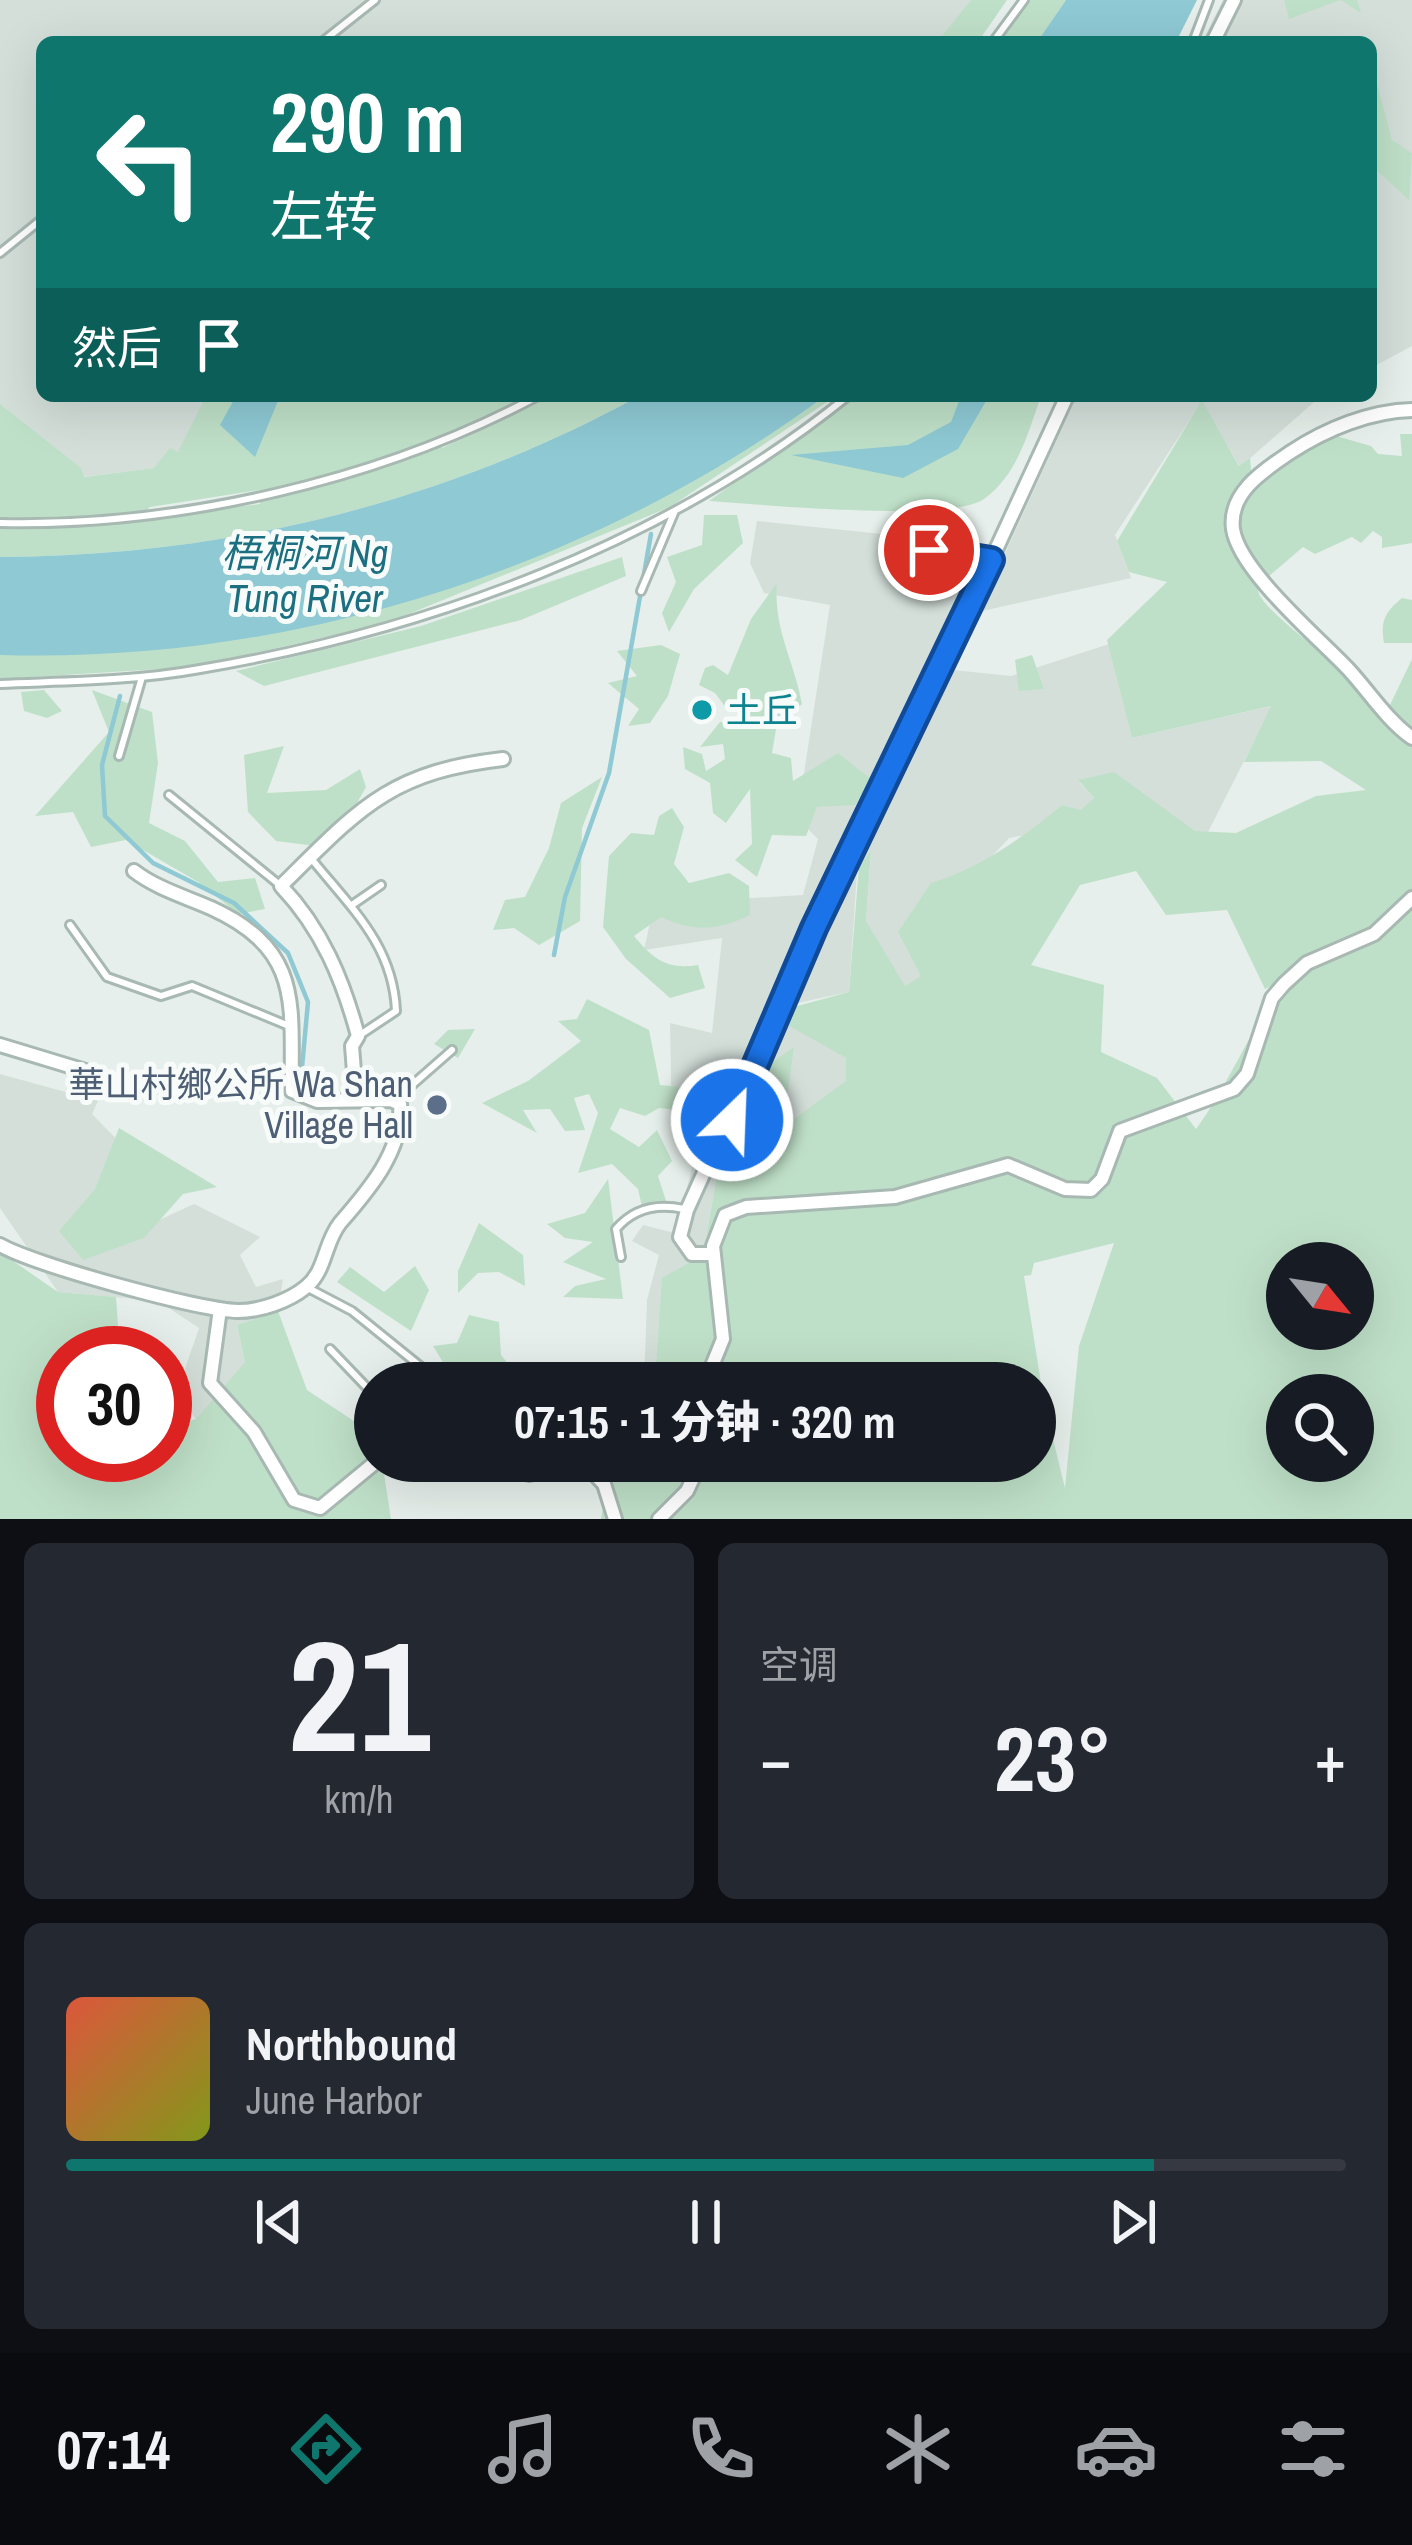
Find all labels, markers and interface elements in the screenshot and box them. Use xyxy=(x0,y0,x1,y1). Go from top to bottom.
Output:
text: 290 m xyxy=(270,65,465,178)
icon: left xyxy=(72,84,228,240)
text: 左转 xyxy=(270,180,378,253)
icon: arrive xyxy=(186,312,252,378)
text: 然后 xyxy=(72,317,162,378)
pin xyxy=(878,499,980,601)
icon: arrive xyxy=(896,517,962,583)
water label: 梧桐河 Ng Tung River xyxy=(222,527,388,624)
place label: 土丘 xyxy=(726,686,798,734)
marker: 土丘 xyxy=(689,697,715,723)
position arrow xyxy=(669,1057,795,1183)
place label: 華山村鄉公所 Wa Shan Village Hall xyxy=(68,1060,413,1149)
marker: 華山村鄉公所 Wa Shan Village Hall xyxy=(424,1092,450,1118)
north arrow xyxy=(1266,1242,1374,1350)
map controls xyxy=(1266,1242,1374,1482)
speed limit sign: 30 xyxy=(36,1326,192,1482)
button: search xyxy=(1266,1374,1374,1482)
text: 07:15 · 1 分钟 · 320 m xyxy=(514,1391,896,1452)
text: 21 xyxy=(288,1590,430,1800)
text: 空调 xyxy=(760,1639,838,1691)
text: 23° xyxy=(994,1698,1112,1819)
text: − xyxy=(760,1714,792,1803)
text: + xyxy=(1314,1714,1346,1803)
text: km/h xyxy=(324,1773,394,1825)
text: Northbound xyxy=(246,2013,457,2074)
text: June Harbor xyxy=(246,2074,422,2126)
icon: previous xyxy=(246,2189,312,2255)
icon: pause xyxy=(673,2189,739,2255)
icon: next xyxy=(1100,2189,1166,2255)
icon: directions xyxy=(284,2407,368,2491)
icon: music xyxy=(481,2407,565,2491)
icon: phone xyxy=(679,2407,763,2491)
icon: climate xyxy=(876,2407,960,2491)
icon: car xyxy=(1074,2407,1158,2491)
icon: filters xyxy=(1271,2407,1355,2491)
text: 07:14 xyxy=(57,2413,170,2486)

